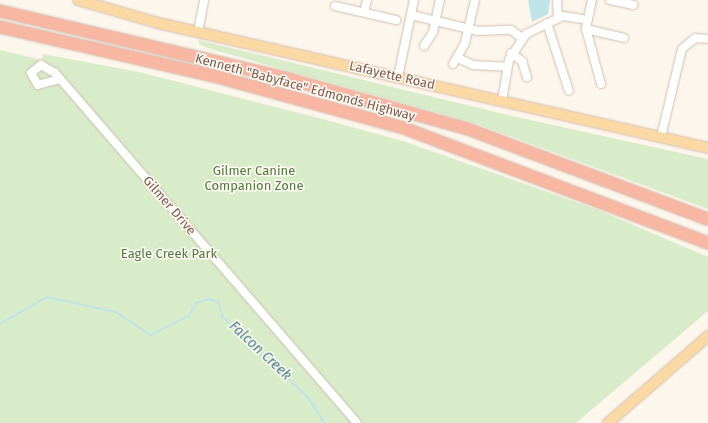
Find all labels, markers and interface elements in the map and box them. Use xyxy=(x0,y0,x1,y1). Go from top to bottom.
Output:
street label: Kenneth "Babyface" Edmonds Highway xyxy=(193,51,417,125)
street label: Lafayette Road xyxy=(348,59,436,93)
park label: Gilmer Canine Companion Zone xyxy=(204,164,304,195)
street label: Gilmer Drive xyxy=(139,173,199,239)
park label: Eagle Creek Park xyxy=(121,246,217,262)
water label: Falcon Creek xyxy=(225,318,295,384)

